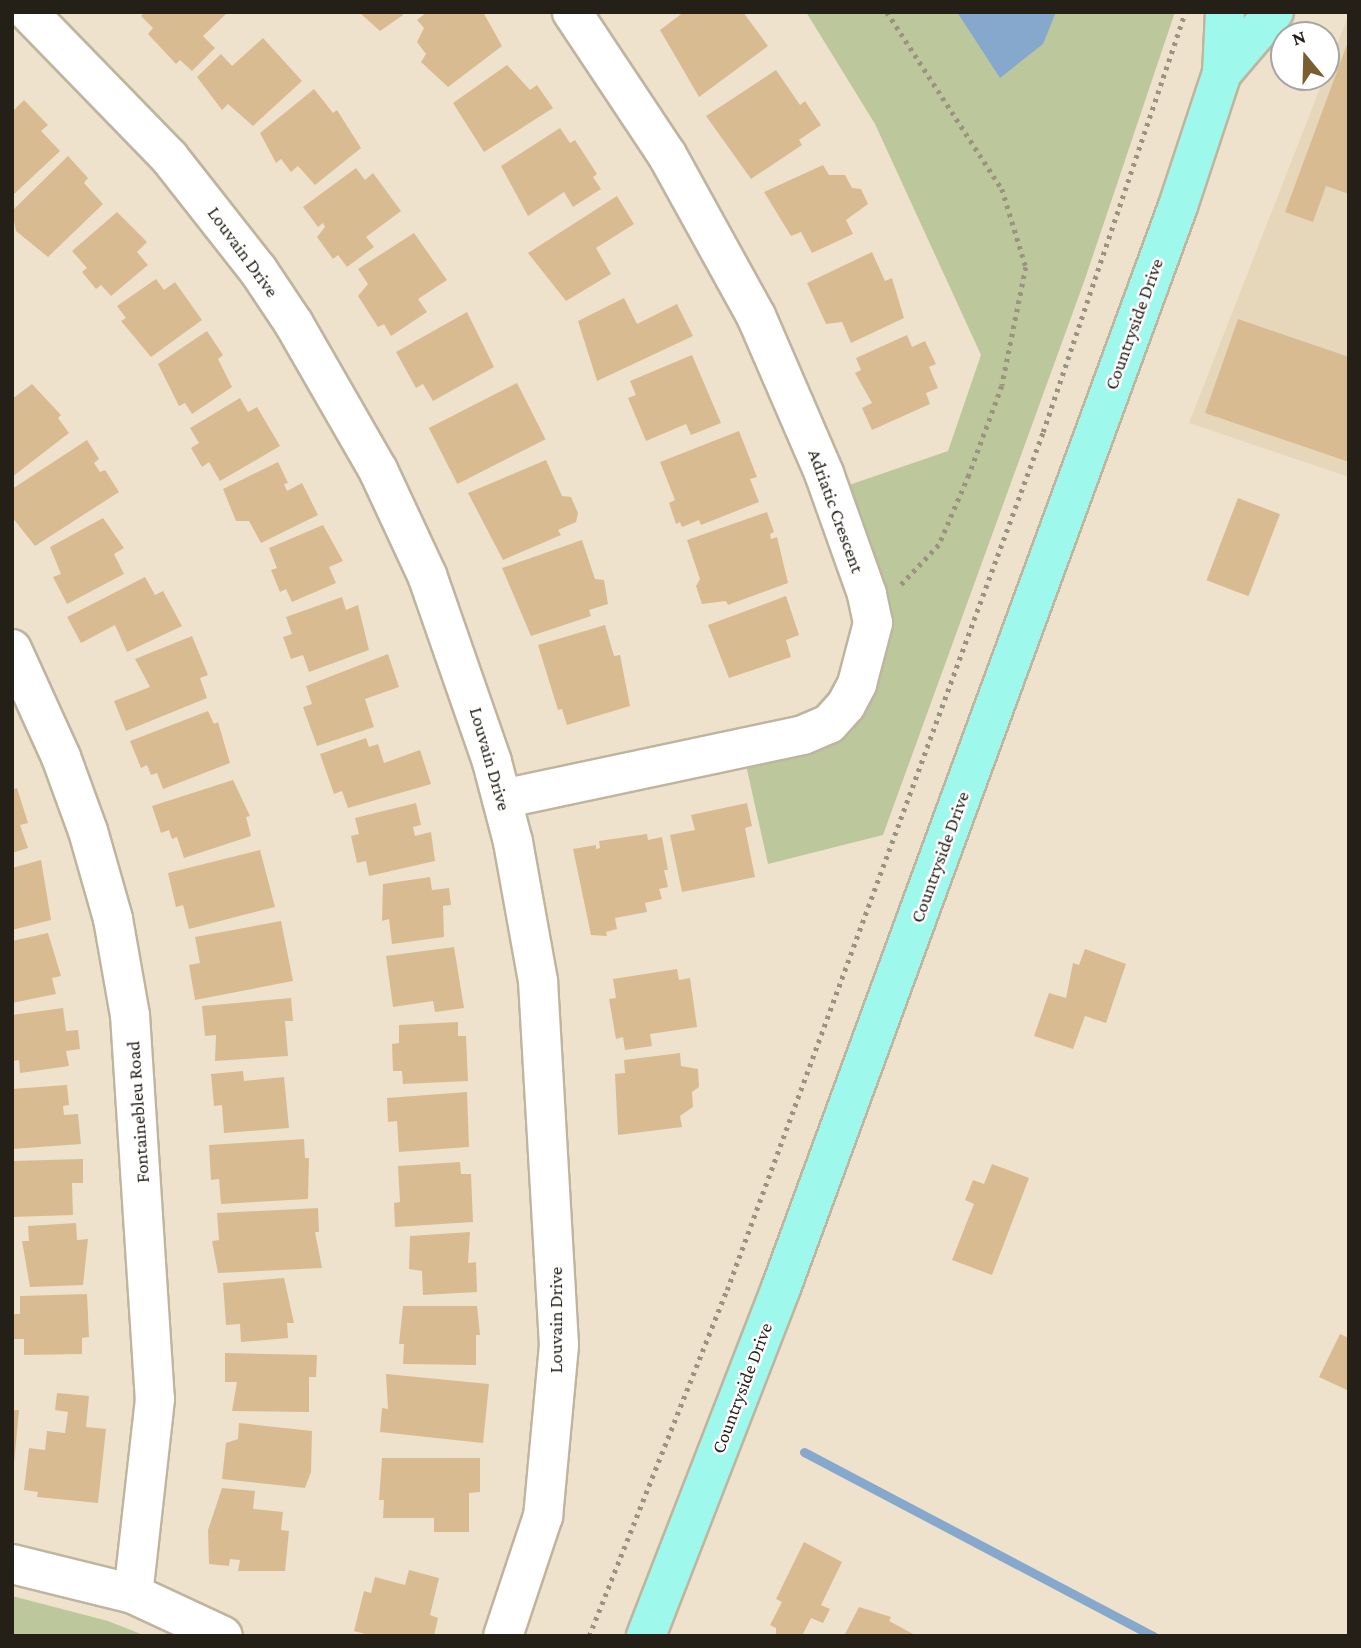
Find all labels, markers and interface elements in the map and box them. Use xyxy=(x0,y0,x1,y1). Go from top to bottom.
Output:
north arrow xyxy=(1270,21,1340,91)
text: N xyxy=(1289,26,1308,50)
street label: Louvain Drive xyxy=(202,202,284,302)
street label: Countryside Drive xyxy=(1100,255,1168,393)
street label: Adriatic Crescent xyxy=(803,446,869,576)
street label: Louvain Drive xyxy=(464,705,516,813)
street label: Countryside Drive xyxy=(906,788,974,926)
street label: Fontainebleu Road xyxy=(122,1040,154,1184)
street label: Louvain Drive xyxy=(545,1267,567,1373)
street label: Countryside Drive xyxy=(707,1319,777,1457)

